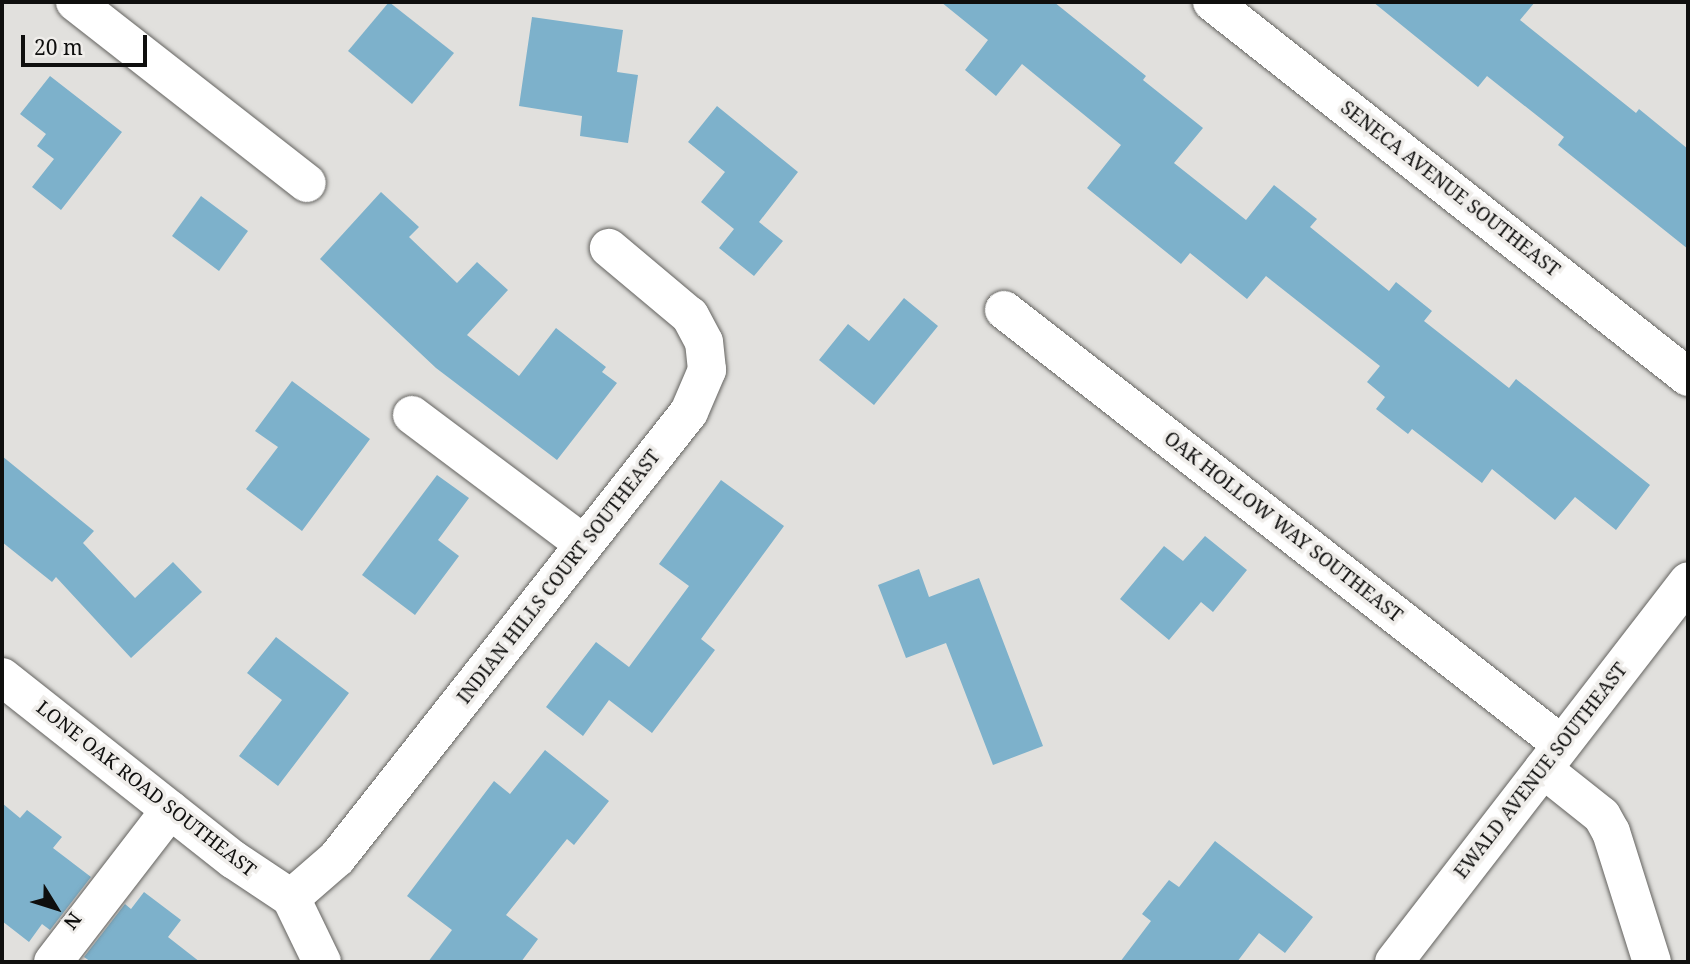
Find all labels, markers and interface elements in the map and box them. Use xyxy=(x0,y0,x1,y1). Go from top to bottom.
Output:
scale bar xyxy=(24,21,150,65)
text: 20 m xyxy=(34,33,83,61)
street label: SENECA AVENUE SOUTHEAST xyxy=(1336,96,1564,282)
street label: OAK HOLLOW WAY SOUTHEAST xyxy=(1159,427,1407,627)
street label: INDIAN HILLS COURT SOUTHEAST xyxy=(453,446,665,708)
street label: EWALD AVENUE SOUTHEAST xyxy=(1450,659,1632,883)
street label: LONE OAK ROAD SOUTHEAST xyxy=(32,696,260,882)
north arrow xyxy=(21,873,91,943)
text: N xyxy=(58,907,87,935)

